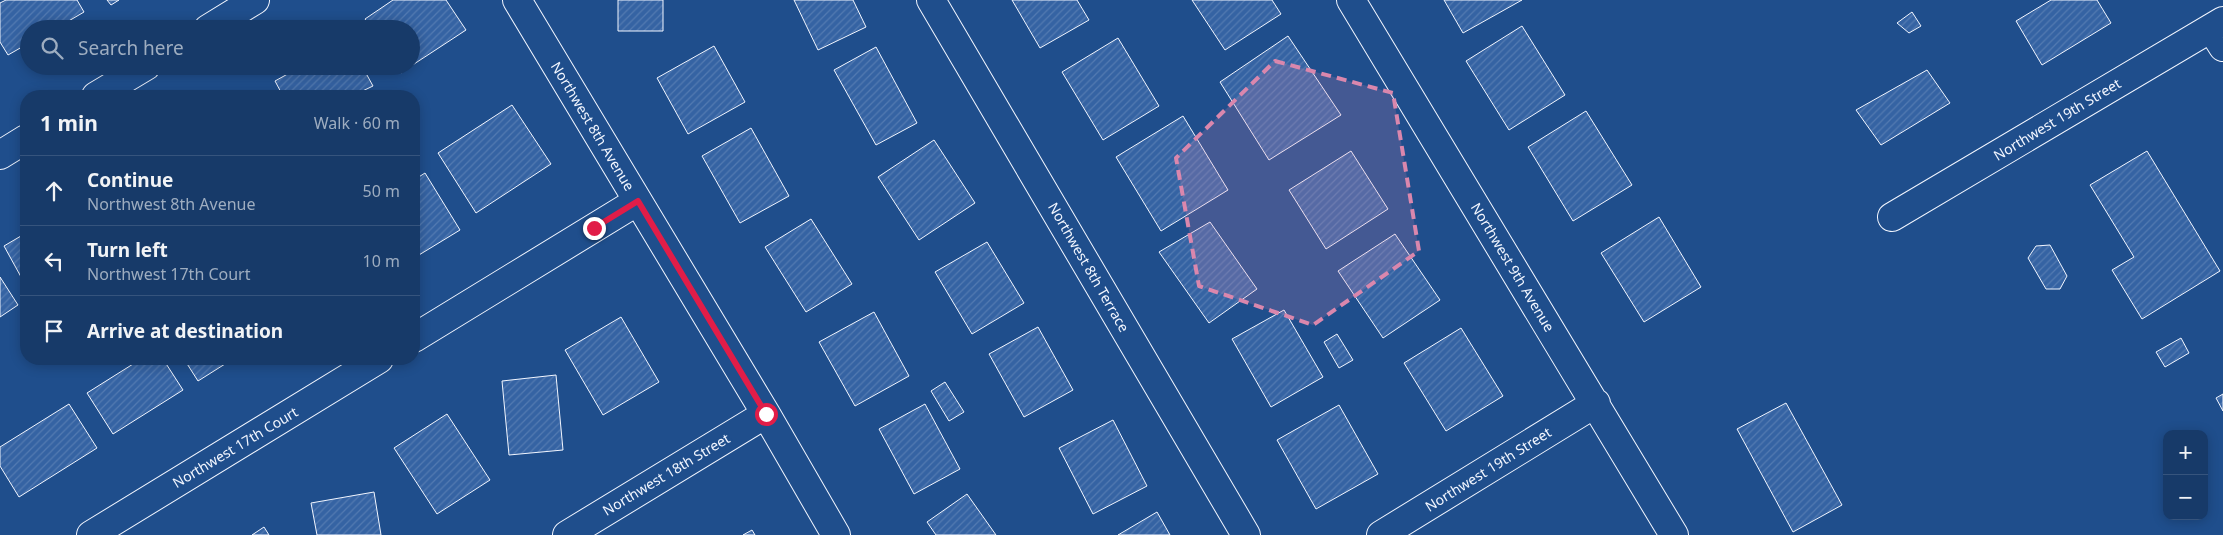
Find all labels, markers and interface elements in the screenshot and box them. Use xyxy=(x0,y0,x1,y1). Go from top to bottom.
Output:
search box xyxy=(20,20,420,75)
icon: search xyxy=(38,34,66,62)
text: Search here xyxy=(78,35,184,61)
street label: Northwest 8th Avenue xyxy=(547,58,639,194)
street label: Northwest 19th Street xyxy=(1990,73,2124,165)
text: 1 min xyxy=(40,109,98,137)
text: Walk · 60 m xyxy=(314,112,400,134)
text: Continue xyxy=(87,167,173,193)
icon: ahead xyxy=(40,177,68,205)
text: 50 m xyxy=(363,180,400,202)
text: Northwest 8th Avenue xyxy=(87,193,255,215)
street label: Northwest 8th Terrace xyxy=(1044,199,1134,335)
street label: Northwest 9th Avenue xyxy=(1467,199,1559,335)
route end xyxy=(583,217,606,240)
text: Turn left xyxy=(87,237,168,263)
icon: left xyxy=(40,247,68,275)
text: 10 m xyxy=(363,250,400,272)
text: Northwest 17th Court xyxy=(87,263,251,285)
icon: arrive xyxy=(40,317,68,345)
text: Arrive at destination xyxy=(87,318,283,344)
street label: Northwest 17th Court xyxy=(169,402,301,492)
route start xyxy=(755,403,778,426)
street label: Northwest 19th Street xyxy=(1421,422,1555,516)
street label: Northwest 18th Street xyxy=(599,428,733,520)
map controls xyxy=(2163,430,2208,520)
button: + xyxy=(2163,430,2208,475)
button: − xyxy=(2163,475,2208,520)

